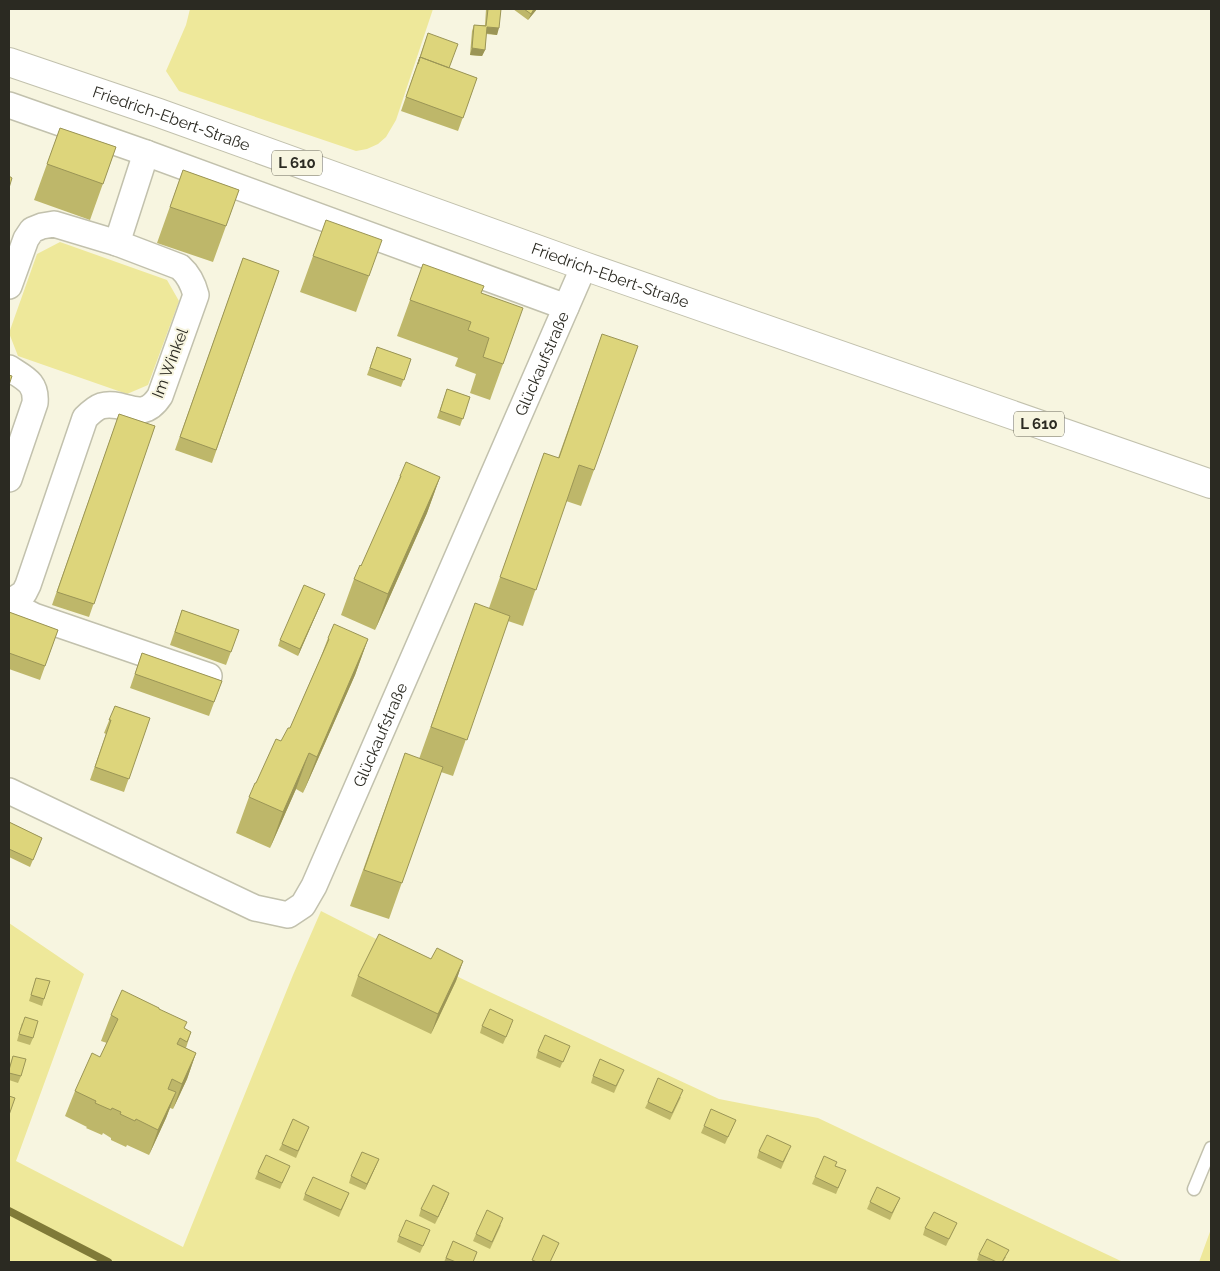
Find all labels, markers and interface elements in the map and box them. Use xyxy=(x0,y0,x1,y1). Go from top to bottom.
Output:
street label: Friedrich-Ebert-Straße xyxy=(90,82,253,155)
road number: L 610 xyxy=(272,150,322,176)
street label: Friedrich-Ebert-Straße xyxy=(529,238,692,311)
street label: Glückaufstraße xyxy=(511,308,573,419)
street label: Im Winkel xyxy=(148,325,192,401)
road number: L 610 xyxy=(1014,412,1064,436)
street label: Glückaufstraße xyxy=(349,680,411,790)

